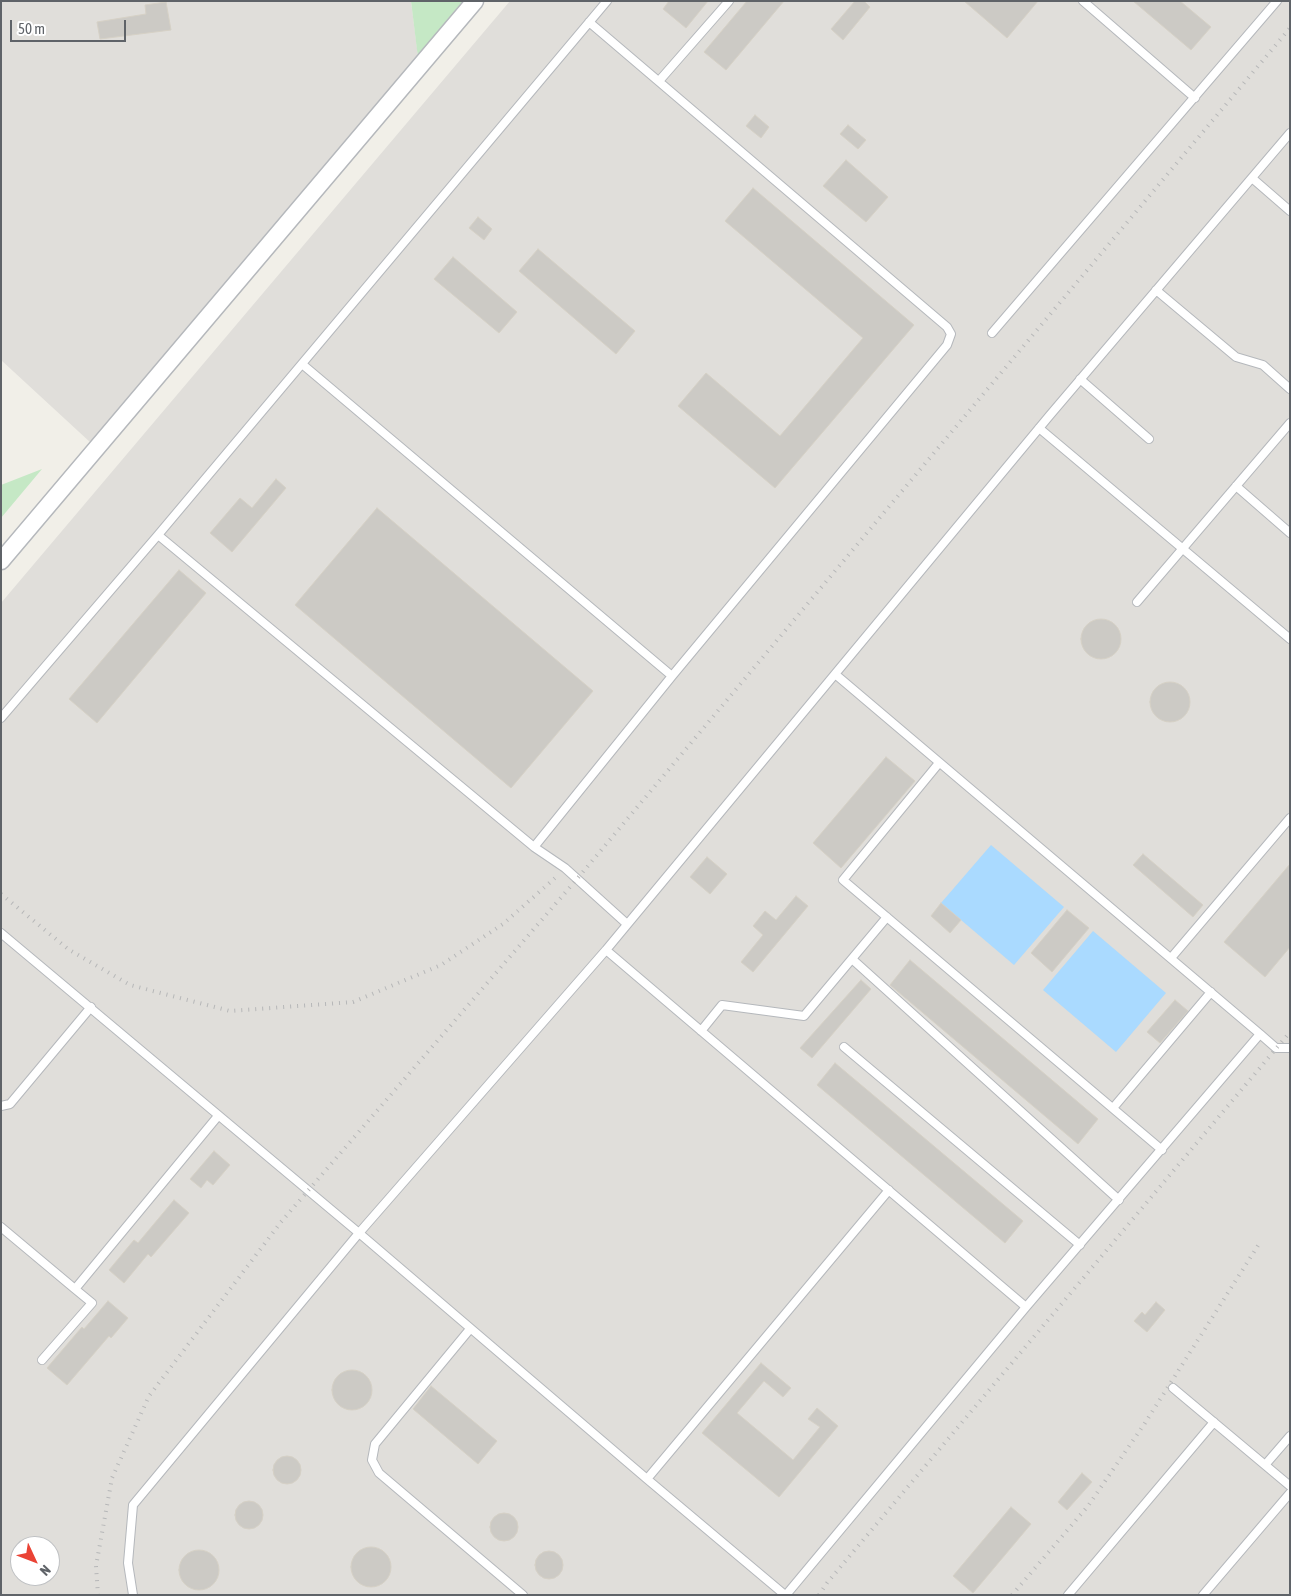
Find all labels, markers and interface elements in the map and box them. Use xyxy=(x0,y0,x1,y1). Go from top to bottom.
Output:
scale bar xyxy=(12,10,129,42)
text: 50 m xyxy=(18,20,45,37)
north arrow xyxy=(10,1536,60,1586)
text: N xyxy=(37,1562,54,1579)

